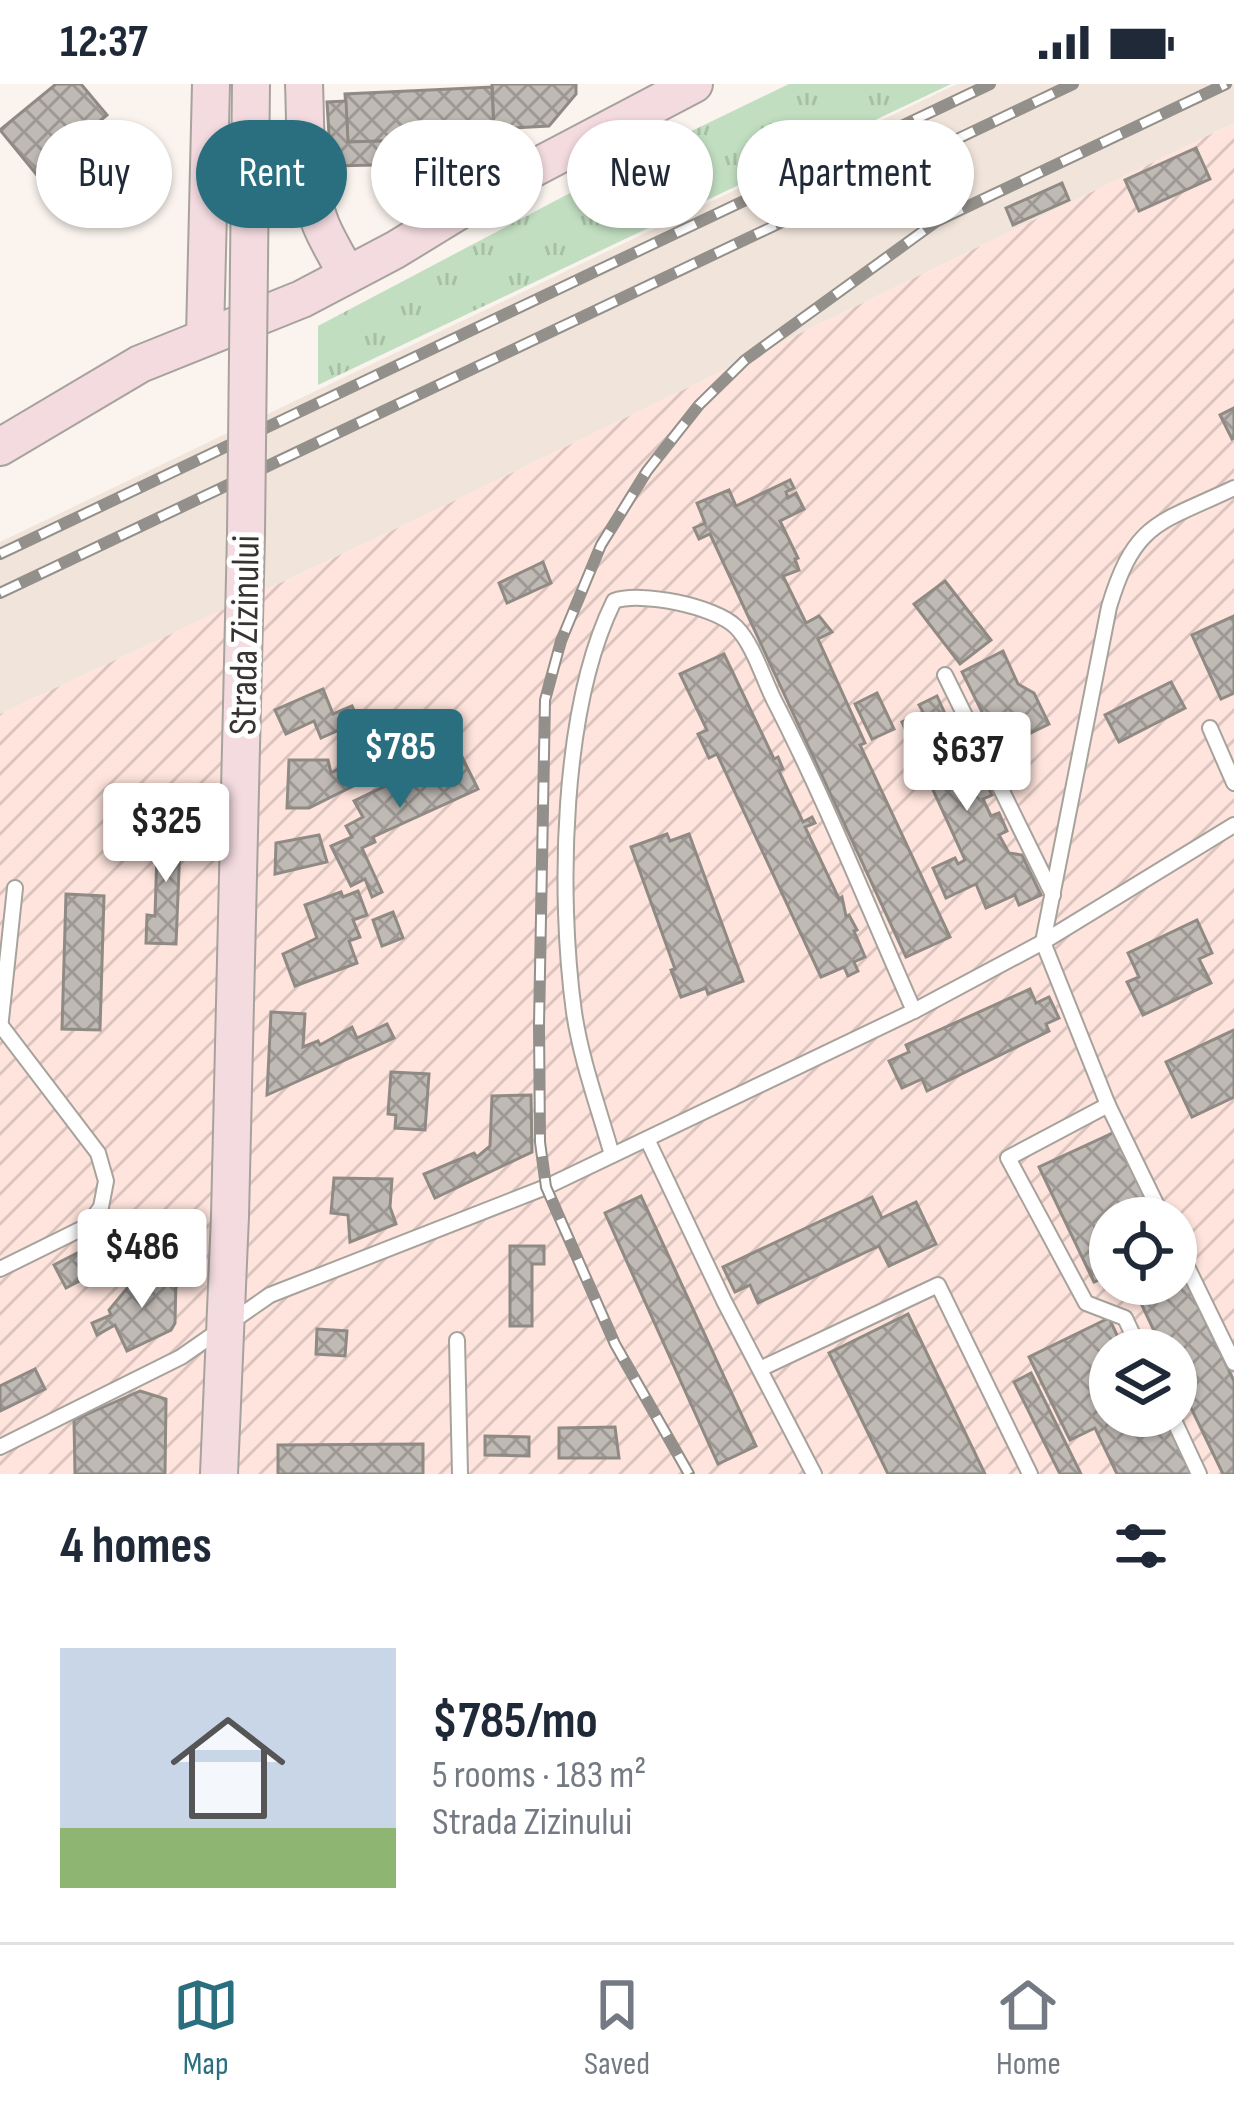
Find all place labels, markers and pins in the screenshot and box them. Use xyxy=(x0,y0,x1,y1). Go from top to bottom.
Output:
pin: $785 xyxy=(329,709,471,811)
pin: $637 xyxy=(896,712,1038,814)
pin: $325 xyxy=(95,783,237,885)
pin: $486 xyxy=(71,1209,213,1311)

